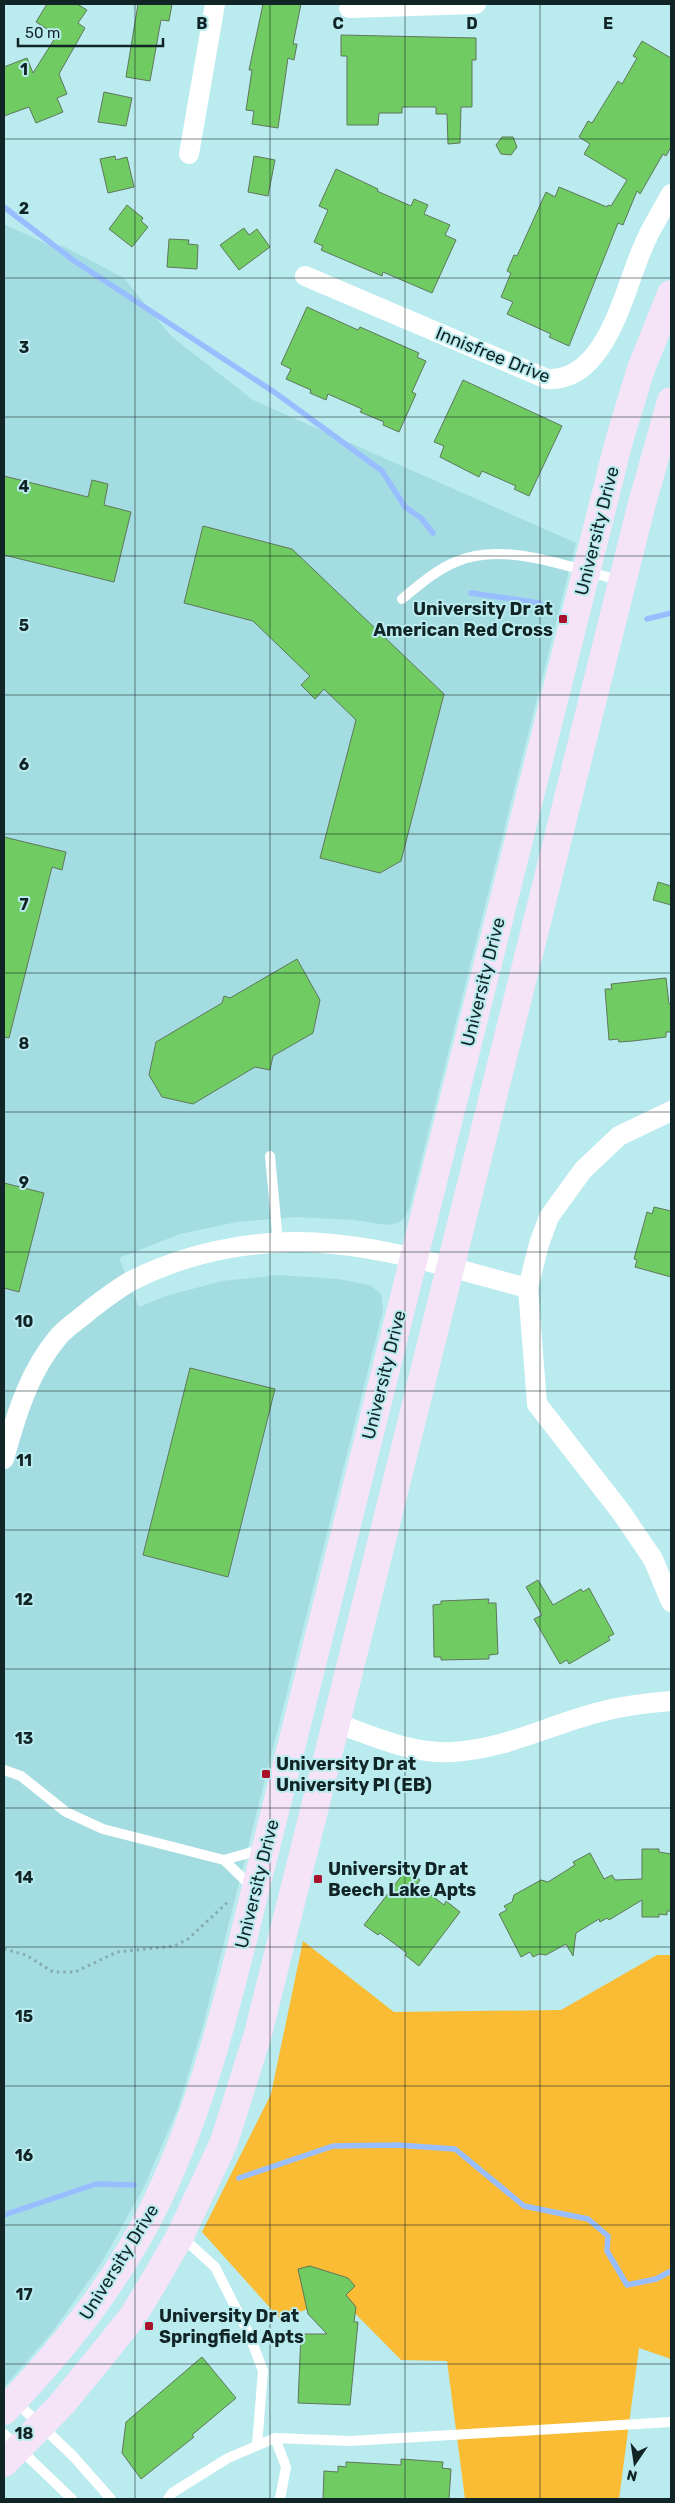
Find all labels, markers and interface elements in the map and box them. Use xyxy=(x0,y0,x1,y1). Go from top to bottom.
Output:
text: B xyxy=(196,14,208,33)
text: C xyxy=(332,14,344,33)
text: D xyxy=(466,14,478,33)
text: E xyxy=(603,14,613,33)
scale bar xyxy=(18,15,162,47)
text: 50 m xyxy=(25,24,60,42)
text: 1 xyxy=(20,60,28,79)
text: 2 xyxy=(19,199,29,218)
street label: Innisfree Drive xyxy=(432,322,554,388)
text: 3 xyxy=(19,338,29,357)
street label: University Drive xyxy=(570,464,624,598)
text: 4 xyxy=(19,477,30,496)
place label: University Dr at American Red Cross xyxy=(373,598,553,641)
marker: University Dr at American Red Cross xyxy=(557,613,569,625)
text: 5 xyxy=(19,616,29,635)
text: 6 xyxy=(19,755,29,774)
text: 7 xyxy=(19,895,29,914)
street label: University Drive xyxy=(456,915,510,1049)
text: 8 xyxy=(19,1034,30,1053)
text: 9 xyxy=(19,1173,29,1192)
street label: University Drive xyxy=(357,1308,411,1442)
text: 10 xyxy=(15,1312,34,1331)
text: 11 xyxy=(16,1451,32,1470)
text: 12 xyxy=(15,1590,33,1609)
text: 13 xyxy=(15,1729,33,1748)
place label: University Dr at University Pl (EB) xyxy=(276,1753,432,1796)
marker: University Dr at University Pl (EB) xyxy=(260,1768,272,1780)
street label: University Drive xyxy=(230,1817,284,1951)
place label: University Dr at Beech Lake Apts xyxy=(328,1858,476,1901)
text: 14 xyxy=(15,1868,34,1887)
marker: University Dr at Beech Lake Apts xyxy=(312,1873,324,1885)
text: 15 xyxy=(15,2007,33,2026)
text: 16 xyxy=(15,2146,33,2165)
street label: University Drive xyxy=(75,2200,163,2324)
text: 17 xyxy=(15,2285,33,2304)
place label: University Dr at Springfield Apts xyxy=(159,2305,304,2348)
marker: University Dr at Springfield Apts xyxy=(143,2320,155,2332)
text: 18 xyxy=(15,2424,34,2443)
north arrow xyxy=(610,2438,660,2488)
text: N xyxy=(625,2466,639,2485)

